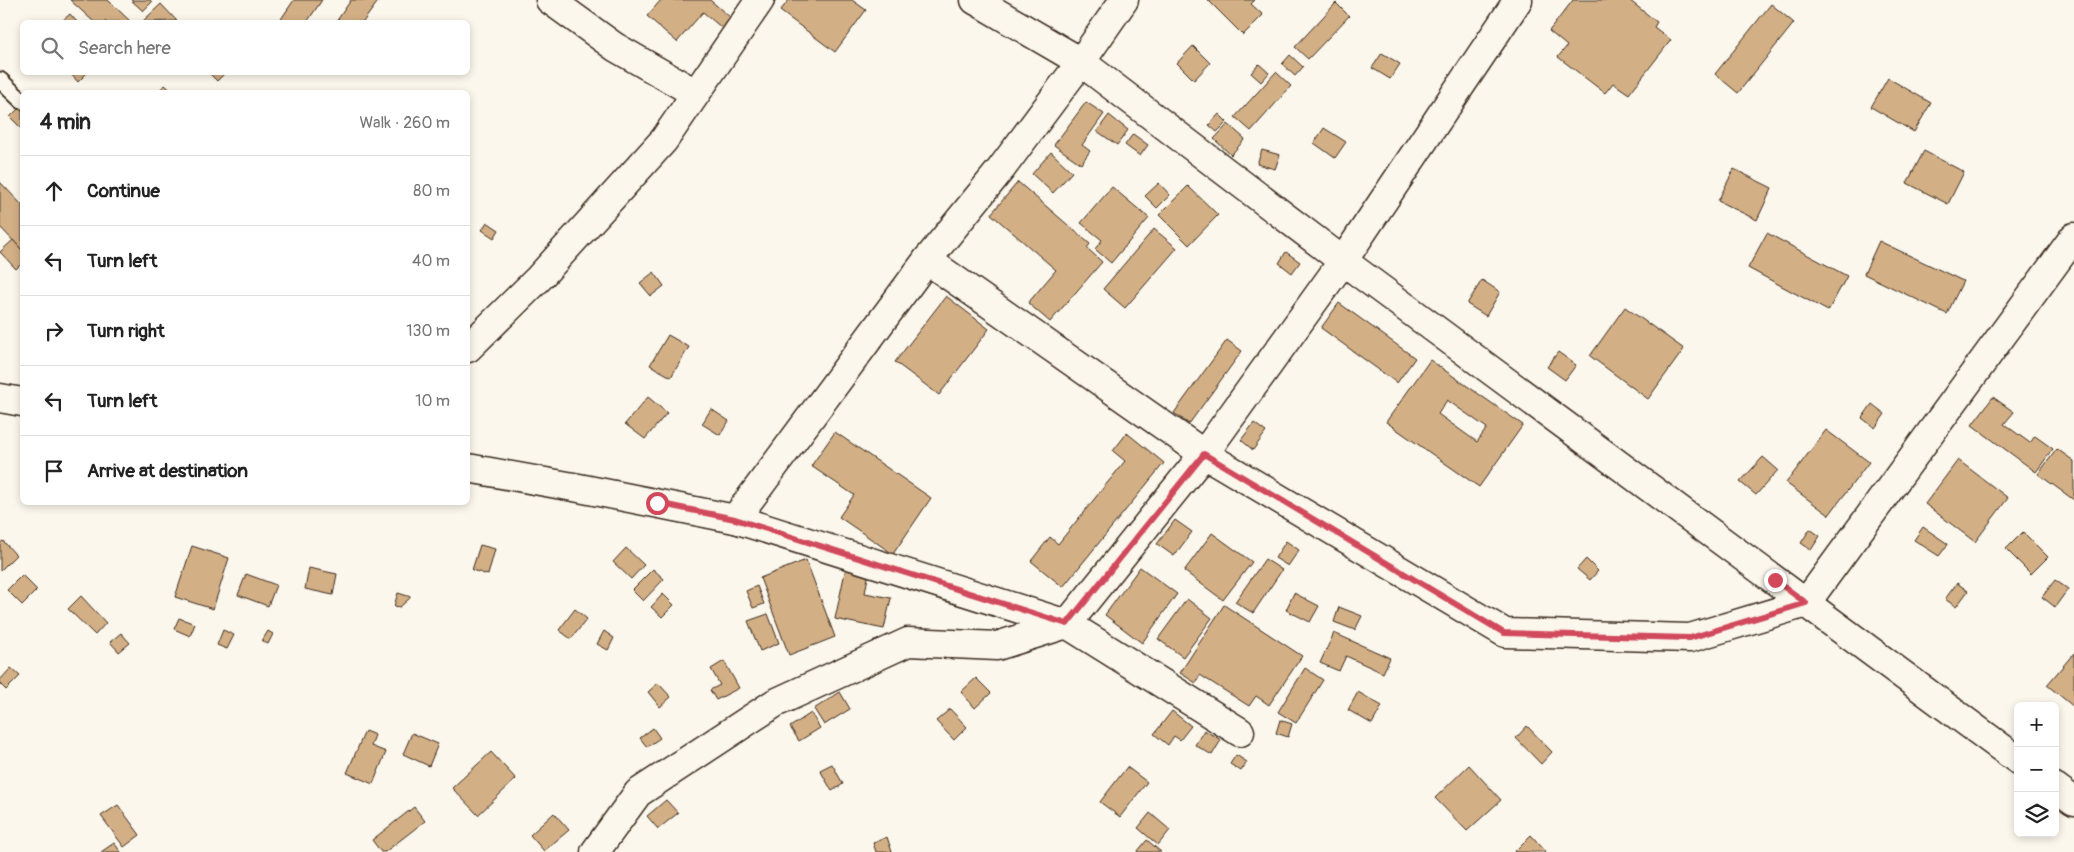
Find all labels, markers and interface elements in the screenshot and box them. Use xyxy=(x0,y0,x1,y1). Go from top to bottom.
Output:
search box xyxy=(20,20,470,75)
icon: search xyxy=(38,34,66,62)
text: Search here xyxy=(78,36,171,60)
text: 4 min xyxy=(40,109,91,136)
text: Walk · 260 m xyxy=(359,113,450,133)
icon: ahead xyxy=(40,177,68,205)
text: Continue xyxy=(87,179,160,203)
text: 80 m xyxy=(413,181,450,201)
icon: left xyxy=(40,247,68,275)
text: Turn left xyxy=(87,249,157,273)
text: 40 m xyxy=(412,251,450,271)
icon: right xyxy=(40,317,68,345)
text: Turn right xyxy=(87,319,165,343)
text: 130 m xyxy=(406,321,450,341)
icon: left xyxy=(40,387,68,415)
text: Turn left xyxy=(87,389,157,413)
text: 10 m xyxy=(415,391,450,411)
icon: arrive xyxy=(40,457,68,485)
text: Arrive at destination xyxy=(87,459,248,483)
route start xyxy=(646,492,669,515)
route end xyxy=(1764,569,1787,592)
map controls xyxy=(2014,702,2059,837)
button: + xyxy=(2014,702,2059,747)
button: − xyxy=(2014,747,2059,792)
button: layers xyxy=(2014,792,2059,837)

